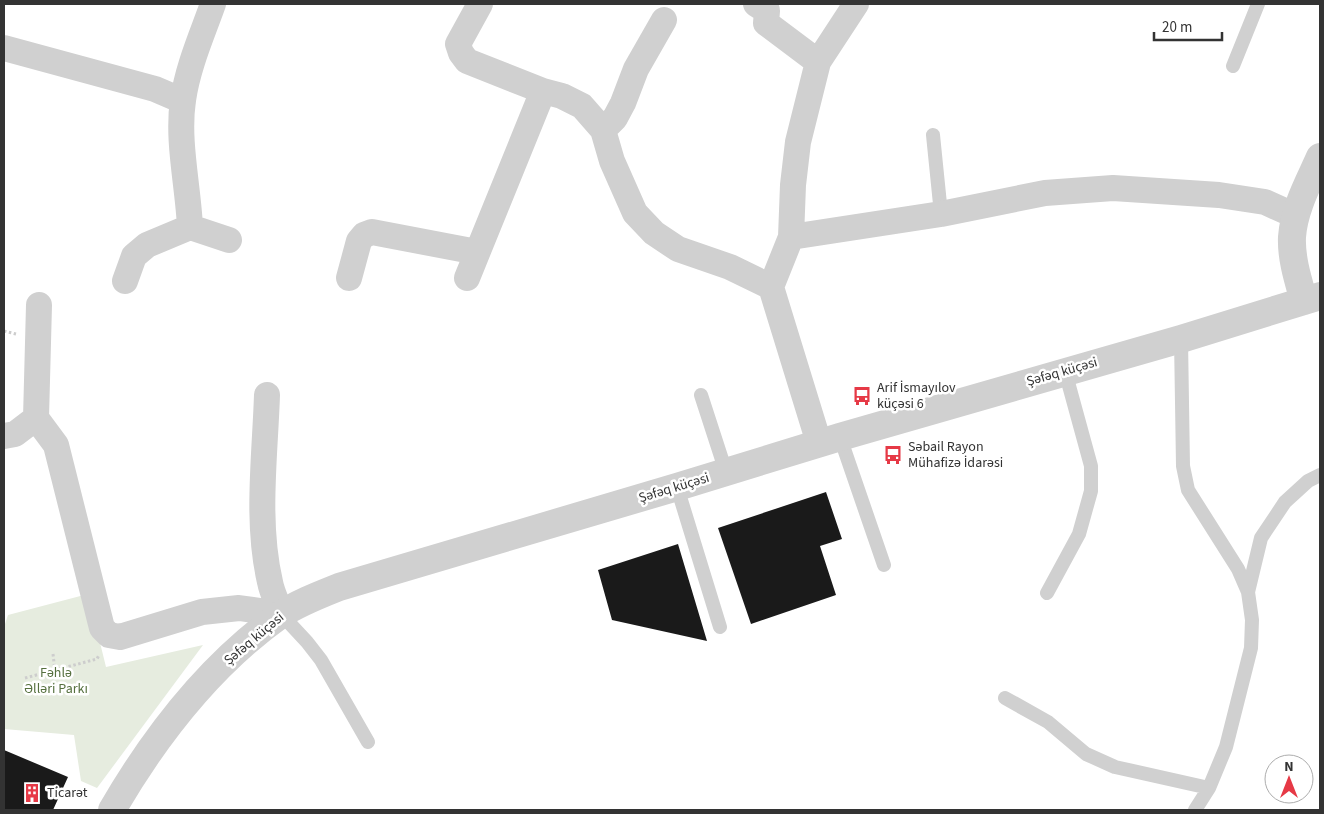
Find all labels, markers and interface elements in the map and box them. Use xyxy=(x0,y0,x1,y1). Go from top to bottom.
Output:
scale bar xyxy=(1154,10,1222,42)
text: 20 m xyxy=(1162,17,1192,38)
street label: Şəfəq küçəsi xyxy=(1024,352,1100,392)
place label: Arif İsmayılov küçəsi 6 xyxy=(877,378,956,414)
bus stop icon: Arif İsmayılov küçəsi 6 xyxy=(851,385,873,407)
place label: Səbail Rayon Mühafizə İdarəsi xyxy=(908,437,1003,473)
bus stop icon: Səbail Rayon Mühafizə İdarəsi xyxy=(882,444,904,466)
street label: Şəfəq küçəsi xyxy=(636,468,712,508)
street label: Şəfəq küçəsi xyxy=(220,608,288,670)
park label: Fəhlə Əlləri Parkı xyxy=(24,663,88,699)
north arrow xyxy=(1264,754,1314,804)
text: N xyxy=(1284,757,1294,777)
building icon: Ticarət xyxy=(21,782,43,804)
place label: Ticarət xyxy=(47,783,88,803)

